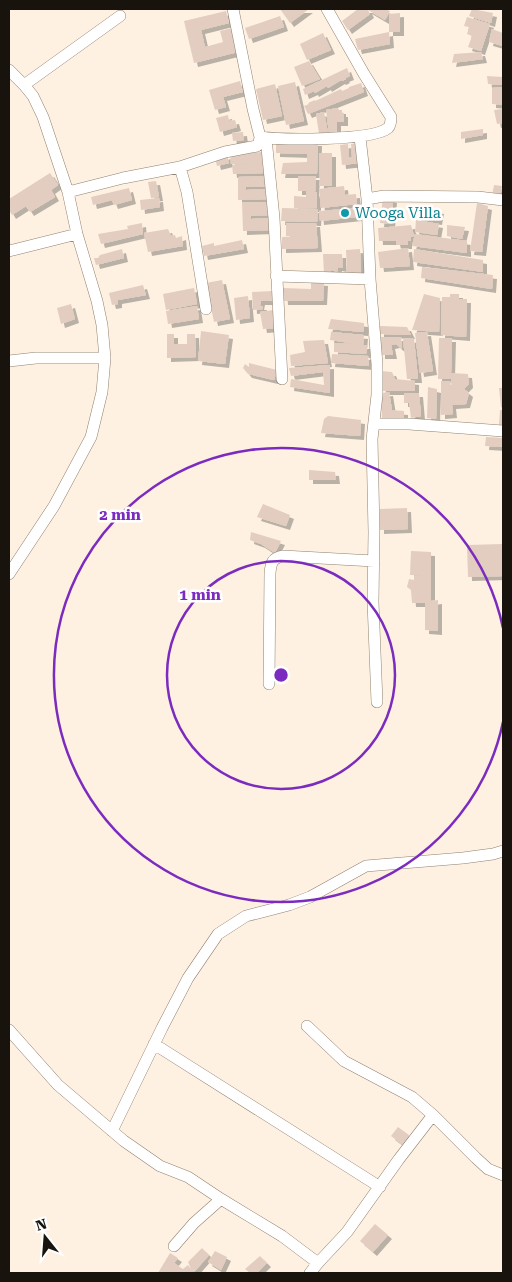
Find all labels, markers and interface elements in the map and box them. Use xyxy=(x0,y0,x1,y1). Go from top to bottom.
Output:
place label: Wooga Villa xyxy=(355,204,441,222)
marker: Wooga Villa xyxy=(339,207,351,219)
text: 2 min xyxy=(99,506,141,524)
text: 1 min xyxy=(179,586,221,604)
centre of rings xyxy=(272,666,290,684)
north arrow xyxy=(20,1212,70,1262)
text: N xyxy=(34,1215,49,1234)

